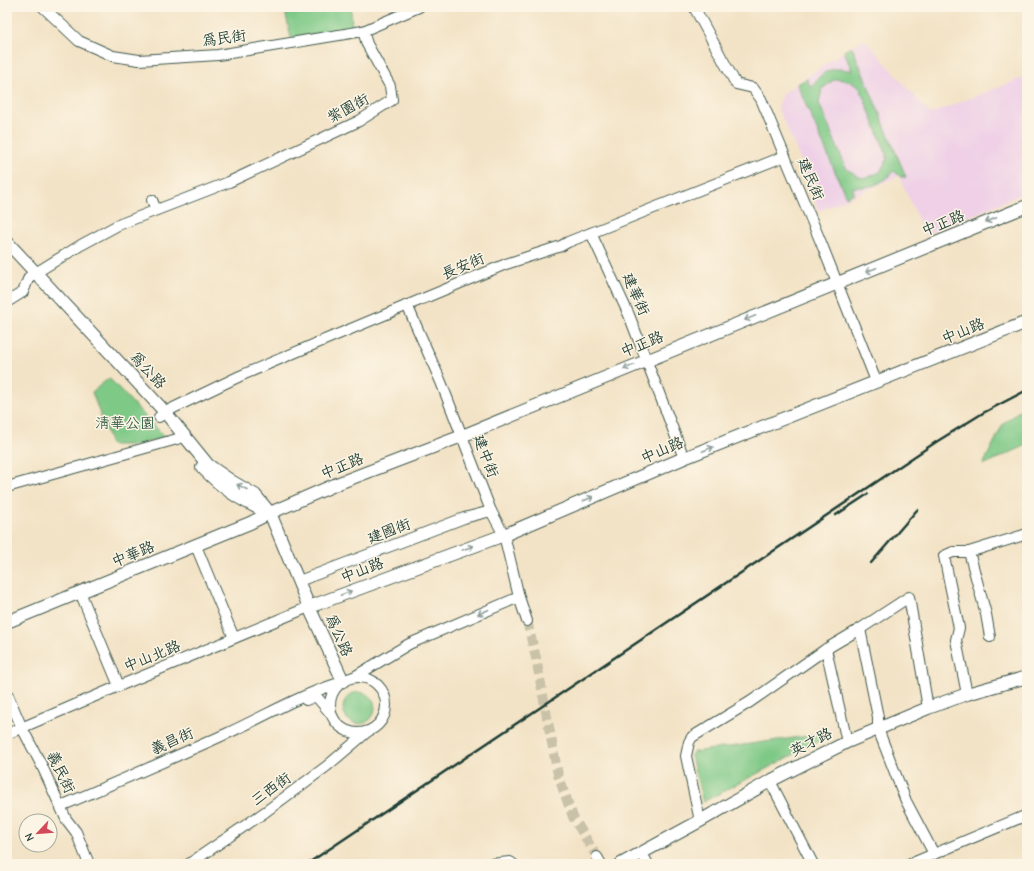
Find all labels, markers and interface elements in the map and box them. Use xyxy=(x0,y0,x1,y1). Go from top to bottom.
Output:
street label: 為民街 xyxy=(200,26,248,50)
street label: 紫園街 xyxy=(324,89,372,127)
street label: 建民街 xyxy=(794,155,828,203)
street label: 中正路 xyxy=(919,206,967,240)
one-way arrow xyxy=(985,217,997,225)
street label: 長安街 xyxy=(439,249,487,283)
one-way arrow xyxy=(865,266,877,274)
street label: 建華街 xyxy=(619,270,653,318)
street label: 中山路 xyxy=(939,314,987,348)
one-way arrow xyxy=(745,315,757,323)
street label: 中正路 xyxy=(618,327,666,361)
street label: 為公路 xyxy=(126,347,170,393)
one-way arrow xyxy=(624,364,636,371)
park label: 清華公園 xyxy=(95,414,155,432)
street label: 建中街 xyxy=(470,432,502,480)
street label: 中山路 xyxy=(638,433,686,467)
one-way arrow xyxy=(701,444,713,452)
street label: 中正路 xyxy=(318,449,366,483)
one-way arrow xyxy=(236,483,248,491)
one-way arrow xyxy=(582,495,594,502)
street label: 建國街 xyxy=(365,515,413,547)
street label: 中華路 xyxy=(109,537,157,571)
one-way arrow xyxy=(461,544,473,552)
street label: 中山路 xyxy=(338,554,386,586)
one-way arrow xyxy=(339,589,351,597)
one-way arrow xyxy=(477,609,489,616)
street label: 為公路 xyxy=(322,611,356,659)
street label: 中山北路 xyxy=(121,636,183,676)
street label: 義昌街 xyxy=(148,724,196,758)
street label: 英才路 xyxy=(787,724,835,760)
street label: 義民街 xyxy=(43,748,79,796)
street label: 三西街 xyxy=(248,768,294,810)
north arrow xyxy=(18,813,58,853)
text: N xyxy=(22,831,37,843)

